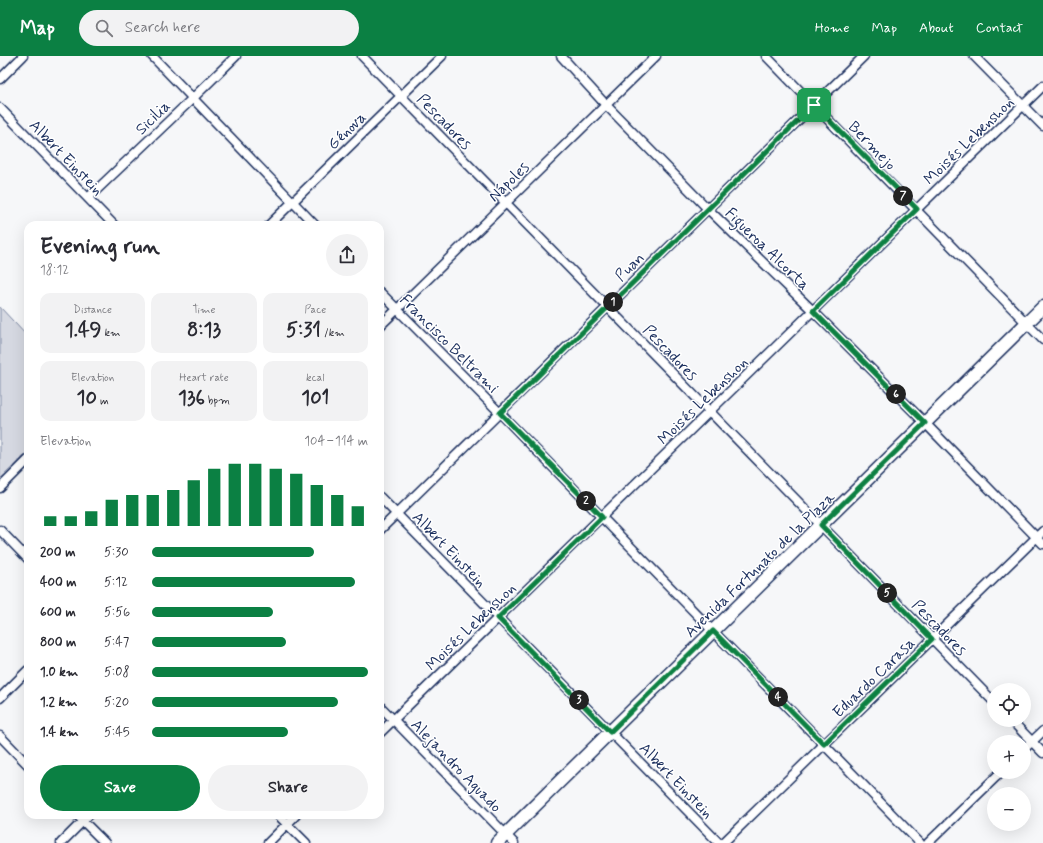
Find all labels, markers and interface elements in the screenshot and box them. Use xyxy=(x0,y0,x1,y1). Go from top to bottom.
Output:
search box xyxy=(79,10,359,46)
text: Map xyxy=(20,16,55,41)
icon: search xyxy=(93,17,115,39)
text: Search here xyxy=(125,18,200,38)
text: Home xyxy=(815,19,849,37)
text: Map xyxy=(871,19,897,37)
text: About xyxy=(919,19,954,37)
text: Contact xyxy=(976,19,1023,37)
pin xyxy=(797,88,831,122)
street label: Pescadores xyxy=(412,89,476,155)
street label: Moisés Lebenshon xyxy=(919,92,1019,190)
icon: arrive xyxy=(803,94,825,116)
street label: Sicilia xyxy=(131,96,175,140)
street label: Génova xyxy=(323,107,371,155)
street label: Albert Einstein xyxy=(24,115,108,201)
street label: Bermejo xyxy=(843,117,901,175)
street label: Nápoles xyxy=(484,157,534,207)
pin: 7 xyxy=(893,186,913,206)
text: 7 xyxy=(900,189,906,203)
street label: Figueroa Alcorta xyxy=(719,203,814,296)
text: Evening run xyxy=(40,233,160,261)
button: share xyxy=(326,234,368,276)
street label: Puan xyxy=(611,248,649,286)
text: 18:12 xyxy=(40,262,69,279)
street label: Francisco Beltrami xyxy=(395,290,503,398)
pin: 1 xyxy=(603,292,623,312)
text: 1 xyxy=(611,295,615,309)
text: Distance xyxy=(73,303,112,317)
text: Time xyxy=(192,303,216,317)
text: Pace xyxy=(304,303,326,317)
text: 1.49 xyxy=(65,317,101,344)
text: 8:13 xyxy=(187,317,221,344)
text: 5:31 xyxy=(286,317,321,344)
street label: Pescadores xyxy=(638,320,702,386)
text: km xyxy=(101,326,121,340)
text: /km xyxy=(321,326,345,340)
street label: Moisés Lebenshon xyxy=(653,352,753,450)
text: Elevation xyxy=(71,371,114,385)
text: Heart rate xyxy=(179,371,229,385)
text: kcal xyxy=(306,371,325,385)
pin: 6 xyxy=(886,384,906,404)
text: 10 xyxy=(77,385,97,412)
text: 136 xyxy=(178,385,205,412)
text: 101 xyxy=(301,385,329,412)
text: 6 xyxy=(893,387,899,401)
text: m xyxy=(97,394,109,408)
text: bpm xyxy=(205,394,230,408)
text: Elevation xyxy=(40,433,91,450)
text: 104–114 m xyxy=(304,433,368,450)
street label: Avenida Fortunato de la Plaza xyxy=(680,487,840,643)
pin: 2 xyxy=(576,491,596,511)
text: 2 xyxy=(583,494,589,508)
street label: Albert Einstein xyxy=(407,507,491,593)
text: 200 m xyxy=(40,544,75,561)
text: 5:30 xyxy=(104,544,129,561)
text: 400 m xyxy=(40,574,77,591)
text: 5:12 xyxy=(104,574,128,591)
street label: Moisés Lebenshon xyxy=(421,578,521,676)
pin: 5 xyxy=(877,583,897,603)
text: 5 xyxy=(884,586,890,600)
street label: Pescadores xyxy=(907,595,971,661)
text: 600 m xyxy=(40,604,76,621)
text: 5:56 xyxy=(104,604,130,621)
street label: Eduardo Carasa xyxy=(828,633,920,723)
text: 800 m xyxy=(40,634,76,651)
text: 5:47 xyxy=(104,634,129,651)
text: 1.0 km xyxy=(40,664,78,681)
text: 5:08 xyxy=(104,664,130,681)
map controls xyxy=(987,683,1031,831)
button: locate xyxy=(987,683,1031,727)
pin: 4 xyxy=(768,687,788,707)
pin: 3 xyxy=(569,690,589,710)
text: 4 xyxy=(775,690,781,704)
text: 3 xyxy=(577,693,581,707)
text: 1.2 km xyxy=(40,694,77,711)
text: 5:20 xyxy=(104,694,129,711)
street label: Alejandro Aguado xyxy=(406,715,506,817)
text: 1.4 km xyxy=(40,724,79,741)
text: 5:45 xyxy=(104,724,130,741)
button: + xyxy=(987,735,1031,779)
street label: Albert Einstein xyxy=(634,738,718,824)
button: Save xyxy=(40,765,200,811)
button: Share xyxy=(208,765,368,811)
button: − xyxy=(987,787,1031,831)

